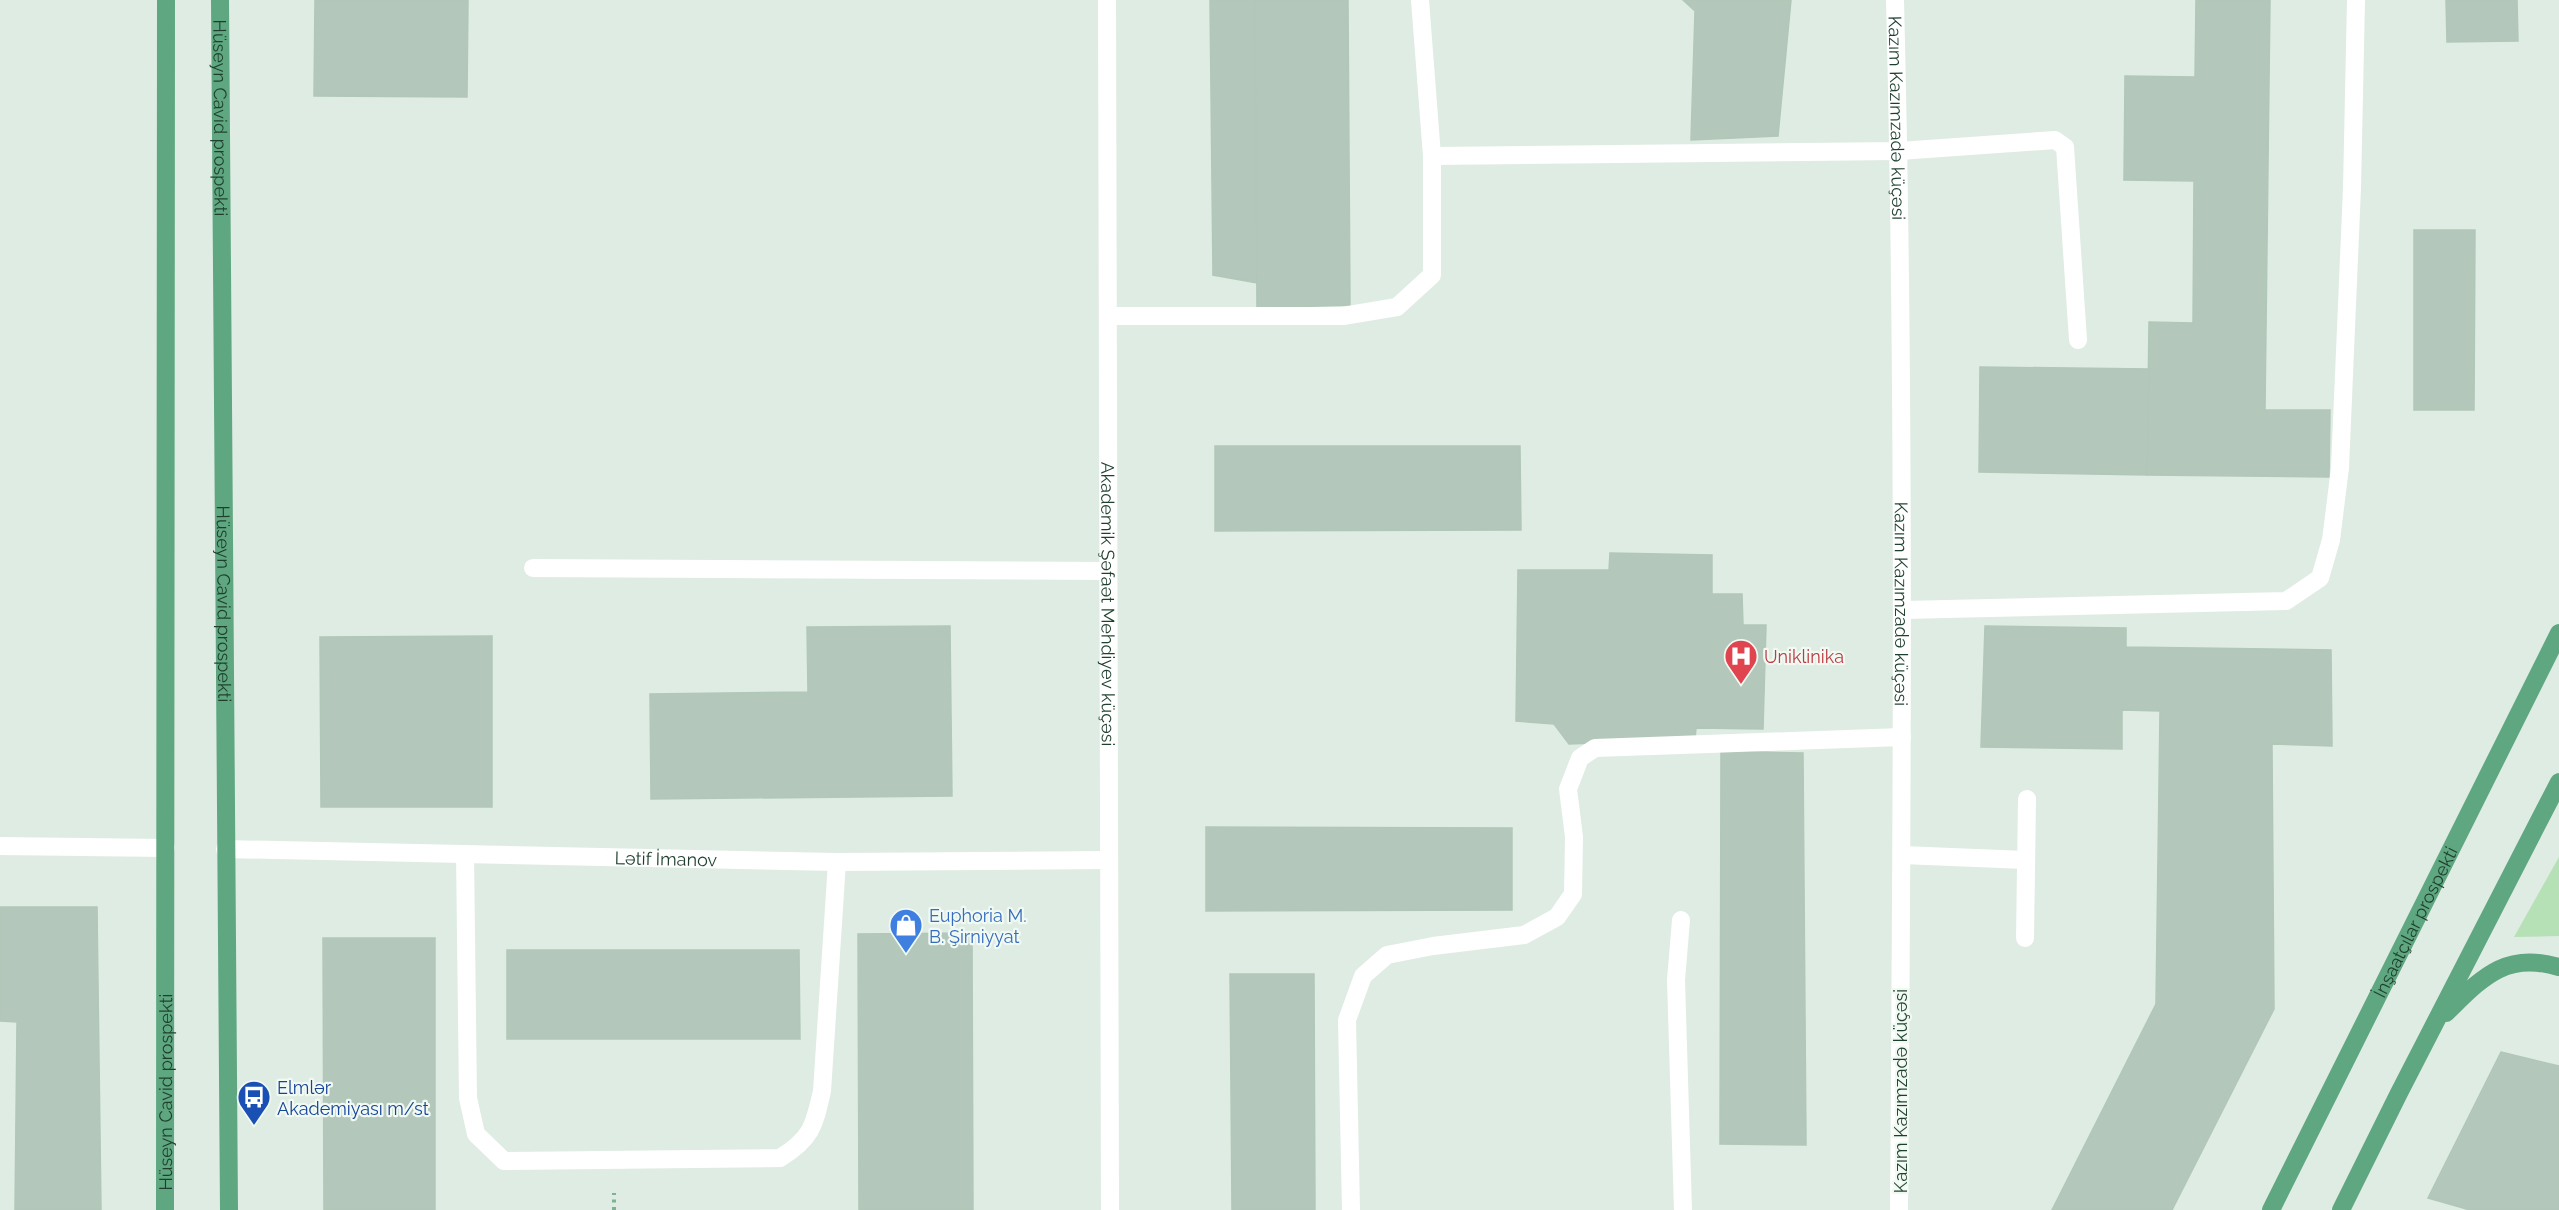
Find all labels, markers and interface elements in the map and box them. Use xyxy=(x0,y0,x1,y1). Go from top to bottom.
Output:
street label: Kazım Kazımzadə küçəsi xyxy=(1885,16,1910,220)
street label: Hüseyn Cavid prospekti xyxy=(210,19,232,217)
street label: Akademik Şəfaət Mehdiyev küçəsi xyxy=(1098,462,1119,746)
street label: Kazım Kazımzadə küçəsi xyxy=(1891,502,1912,706)
street label: Hüseyn Cavid prospekti xyxy=(213,505,236,702)
hospital icon: Uniklinika xyxy=(1723,638,1759,685)
place label: Uniklinika xyxy=(1764,646,1844,667)
street label: İnşaatçılar prospekti xyxy=(2368,843,2461,1001)
street label: Lətif İmanov xyxy=(615,847,718,870)
place label: Euphoria M. B. Şirniyyat xyxy=(929,905,1027,947)
shop icon: Euphoria M. B. Şirniyyat xyxy=(888,907,924,954)
street label: Kazım Kazımzadə küçəsi xyxy=(1890,989,1911,1193)
street label: Hüseyn Cavid prospekti xyxy=(155,994,176,1190)
place label: Elmlər Akademiyası m/st xyxy=(277,1077,429,1119)
bus stop icon: Elmlər Akademiyası m/st xyxy=(236,1079,272,1126)

